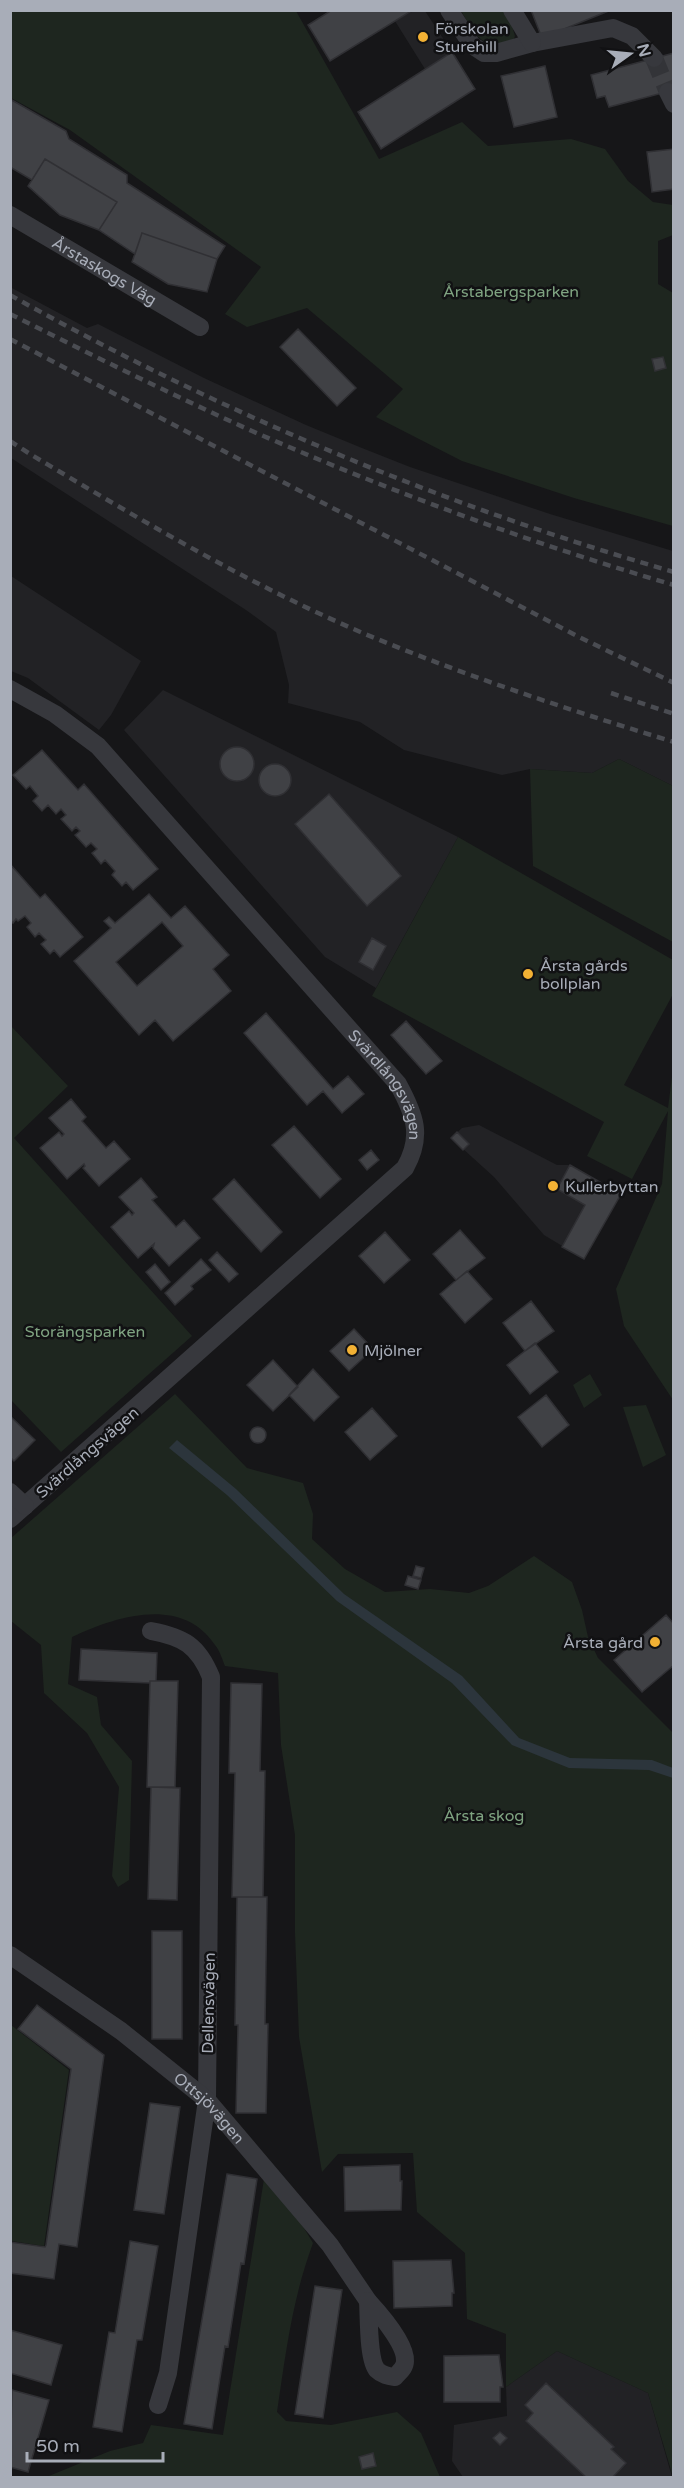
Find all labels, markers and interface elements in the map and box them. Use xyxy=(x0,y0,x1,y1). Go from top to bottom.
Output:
place label: Förskolan Sturehill xyxy=(435,19,509,57)
north arrow xyxy=(600,24,660,84)
marker: Förskolan Sturehill xyxy=(416,30,430,44)
text: N xyxy=(632,42,655,59)
street label: Årstaskogs Väg xyxy=(48,233,160,310)
park label: Årstabergsparken xyxy=(443,282,579,302)
place label: Årsta gårds bollplan xyxy=(540,956,628,994)
marker: Årsta gårds bollplan xyxy=(521,967,535,981)
street label: Svärdlångsvägen xyxy=(343,1026,424,1141)
place label: Kullerbyttan xyxy=(565,1177,659,1197)
marker: Kullerbyttan xyxy=(546,1179,560,1193)
park label: Storängsparken xyxy=(25,1322,145,1342)
place label: Mjölner xyxy=(364,1341,423,1361)
marker: Mjölner xyxy=(345,1343,359,1357)
street label: Svärdlångsvägen xyxy=(32,1403,143,1503)
place label: Årsta gård xyxy=(563,1633,643,1653)
marker: Årsta gård xyxy=(648,1635,662,1649)
park label: Årsta skog xyxy=(444,1806,524,1826)
street label: Dellensvägen xyxy=(198,1952,220,2054)
street label: Ottsjövägen xyxy=(169,2068,249,2148)
scale bar xyxy=(27,2425,164,2463)
text: 50 m xyxy=(36,2435,80,2457)

